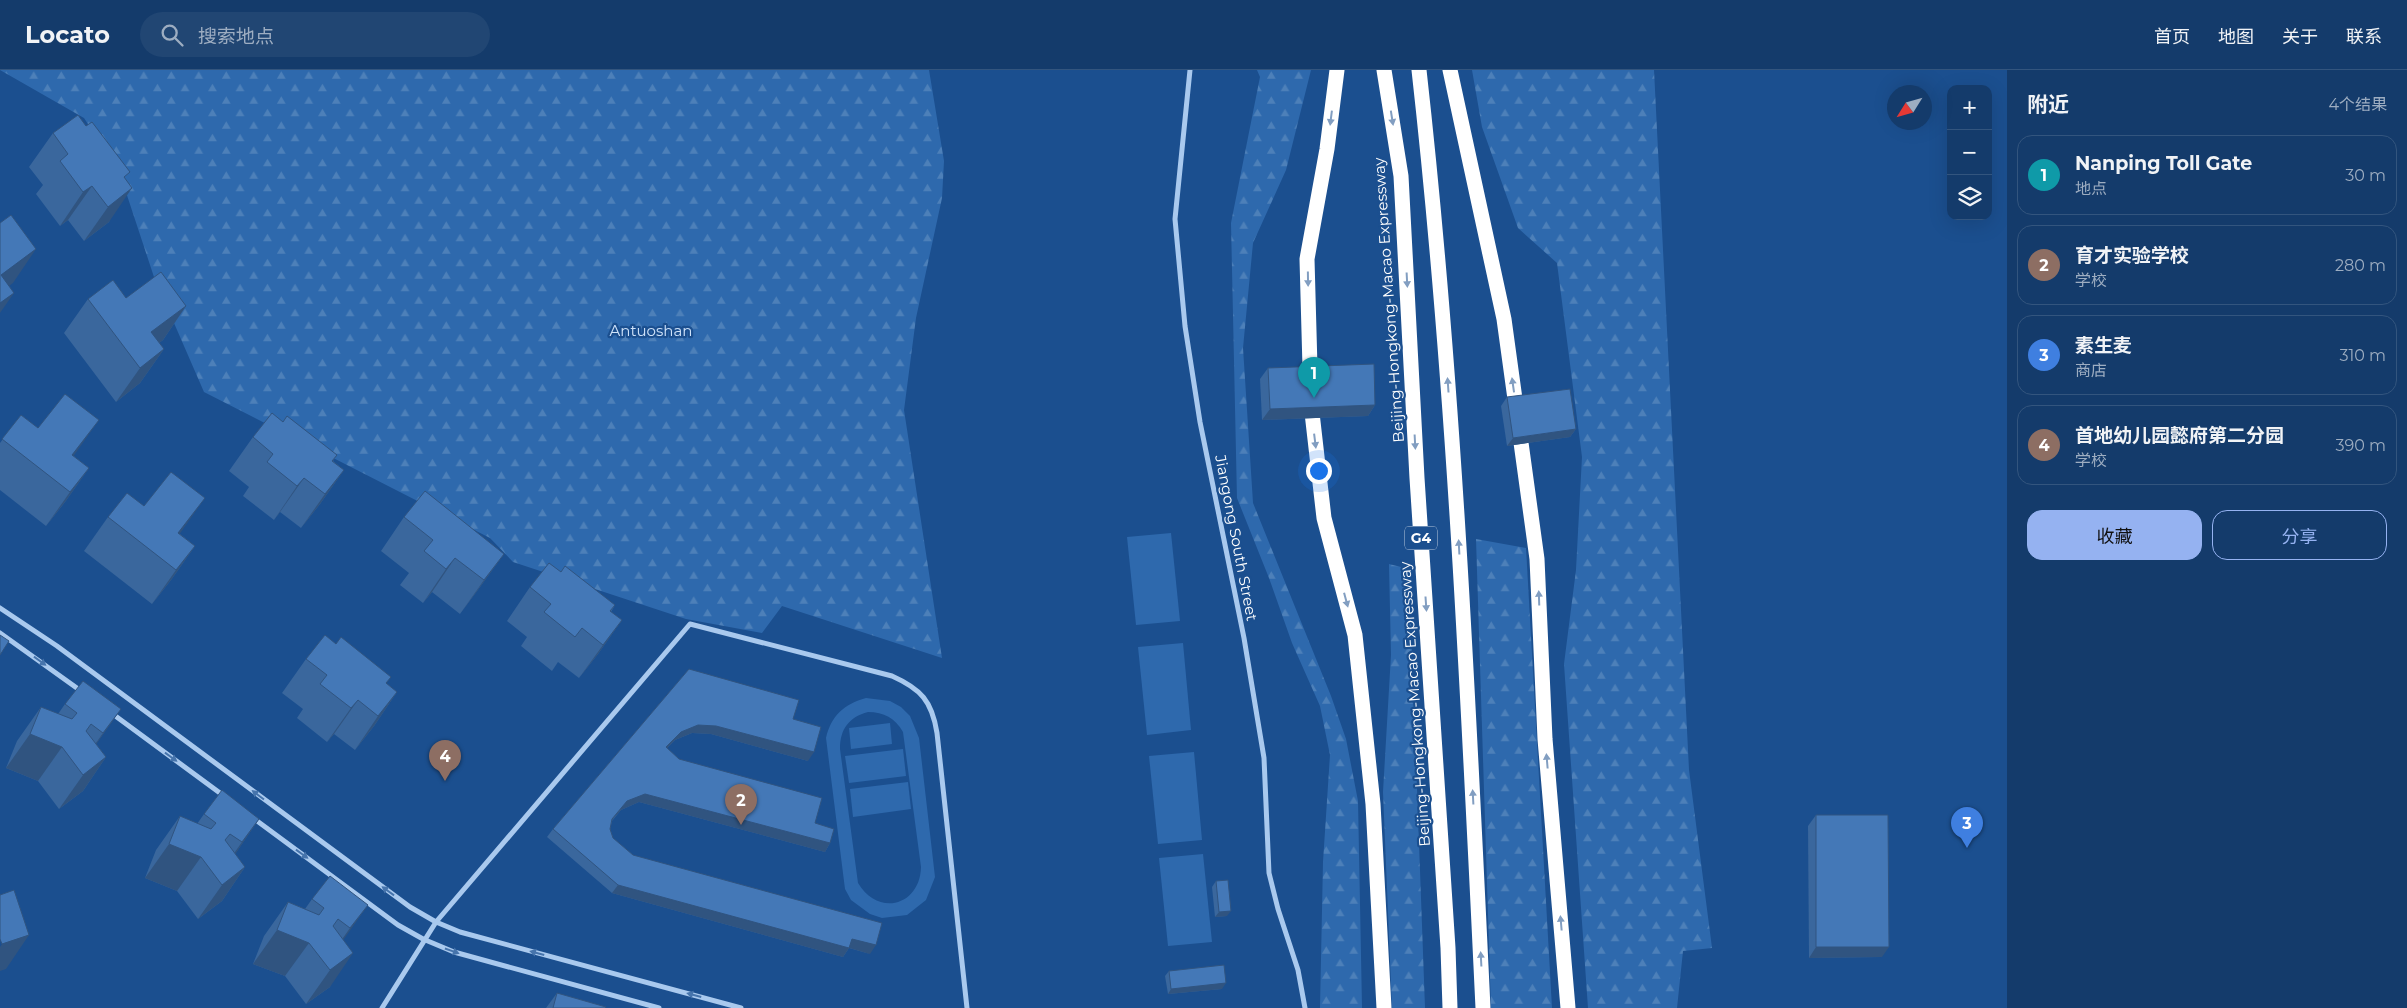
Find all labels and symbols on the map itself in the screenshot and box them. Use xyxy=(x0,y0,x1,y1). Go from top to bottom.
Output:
north arrow xyxy=(1887,85,1932,130)
one-way arrow xyxy=(1388,110,1396,126)
one-way arrow xyxy=(1327,111,1335,127)
street label: Beijing-Hongkong-Macao Expressway xyxy=(1369,156,1408,443)
one-way arrow xyxy=(1304,271,1312,287)
one-way arrow xyxy=(1403,272,1411,288)
park label: Antuoshan xyxy=(610,321,692,340)
pin: 1 xyxy=(1298,357,1330,398)
one-way arrow xyxy=(1444,377,1452,393)
one-way arrow xyxy=(1509,377,1517,393)
one-way arrow xyxy=(1311,433,1319,449)
one-way arrow xyxy=(1412,434,1420,450)
street label: Jiangong South Street xyxy=(1211,452,1262,623)
your location xyxy=(1306,458,1332,484)
road number: G4 xyxy=(1405,526,1437,549)
one-way arrow xyxy=(1455,539,1463,555)
street label: Beijing-Hongkong-Macao Expressway xyxy=(1395,560,1434,847)
one-way arrow xyxy=(1535,590,1543,606)
one-way arrow xyxy=(1342,593,1350,608)
one-way arrow xyxy=(1422,596,1430,612)
one-way arrow xyxy=(33,656,47,666)
pin: 4 xyxy=(429,740,461,781)
one-way arrow xyxy=(164,752,177,763)
one-way arrow xyxy=(1543,752,1551,768)
pin: 2 xyxy=(725,784,757,825)
one-way arrow xyxy=(252,789,265,800)
one-way arrow xyxy=(1469,789,1477,805)
pin: 3 xyxy=(1951,807,1983,848)
one-way arrow xyxy=(295,849,309,859)
one-way arrow xyxy=(381,886,395,896)
one-way arrow xyxy=(1557,914,1565,930)
one-way arrow xyxy=(445,947,460,955)
one-way arrow xyxy=(529,948,544,956)
one-way arrow xyxy=(1477,951,1485,967)
one-way arrow xyxy=(686,991,701,999)

